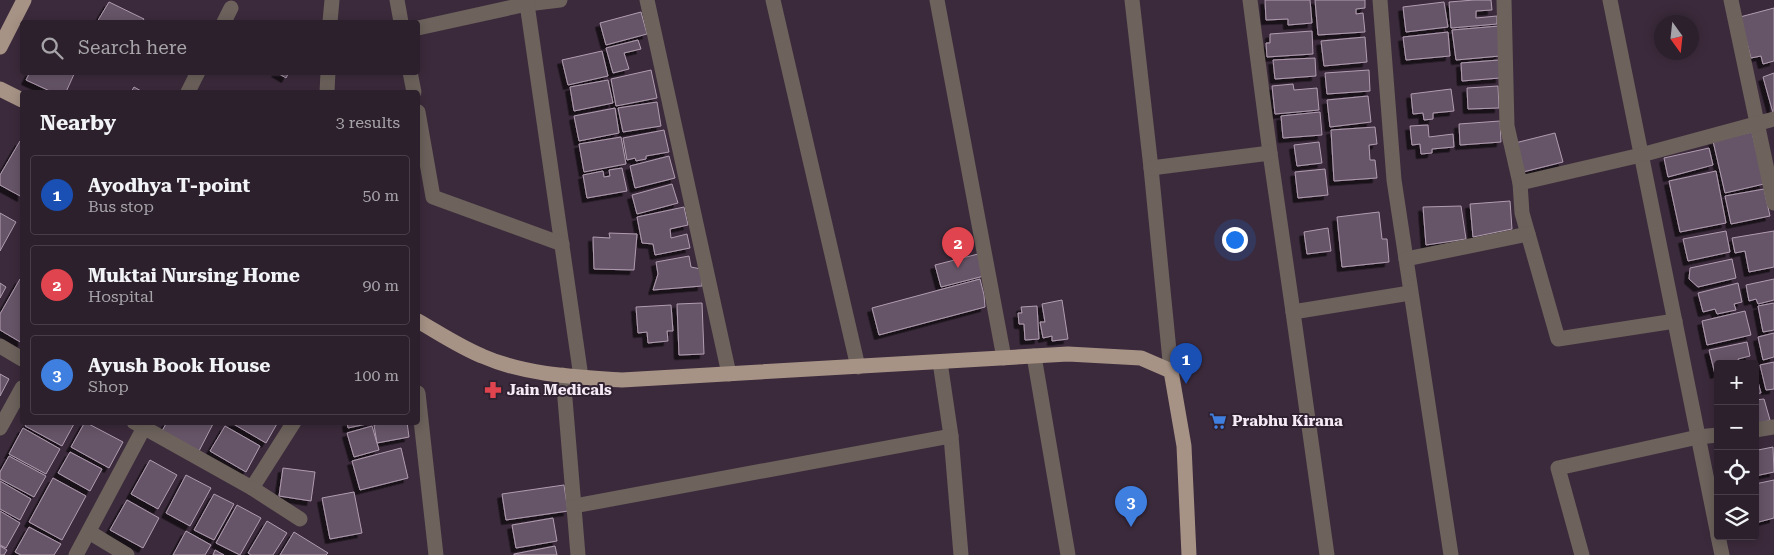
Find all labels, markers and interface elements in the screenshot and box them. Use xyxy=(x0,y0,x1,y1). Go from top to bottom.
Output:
north arrow xyxy=(1654,15,1699,60)
search box xyxy=(20,20,420,75)
icon: search xyxy=(38,34,66,62)
text: Search here xyxy=(78,36,187,59)
text: Nearby xyxy=(40,111,116,135)
text: 3 results xyxy=(336,113,400,132)
text: Ayodhya T-point xyxy=(88,174,250,197)
text: 1 xyxy=(53,186,61,205)
text: 50 m xyxy=(362,186,399,205)
text: Bus stop xyxy=(88,197,154,216)
pin: 2 xyxy=(942,227,974,268)
your location xyxy=(1222,227,1248,253)
text: Muktai Nursing Home xyxy=(88,264,300,287)
text: 2 xyxy=(53,276,61,295)
text: 90 m xyxy=(362,276,399,295)
text: Hospital xyxy=(88,287,154,306)
pin: 1 xyxy=(1170,343,1202,384)
text: Ayush Book House xyxy=(88,354,270,377)
map controls xyxy=(1714,360,1759,540)
button: + xyxy=(1714,360,1759,405)
text: 3 xyxy=(53,366,61,385)
text: 100 m xyxy=(353,366,399,385)
text: Shop xyxy=(88,377,129,396)
pharmacy icon: Jain Medicals xyxy=(483,380,503,400)
place label: Jain Medicals xyxy=(507,381,612,399)
button: − xyxy=(1714,405,1759,450)
supermarket icon: Prabhu Kirana xyxy=(1208,411,1228,431)
place label: Prabhu Kirana xyxy=(1232,412,1343,430)
button: locate xyxy=(1714,450,1759,495)
pin: 3 xyxy=(1115,486,1147,527)
button: layers xyxy=(1714,495,1759,540)

